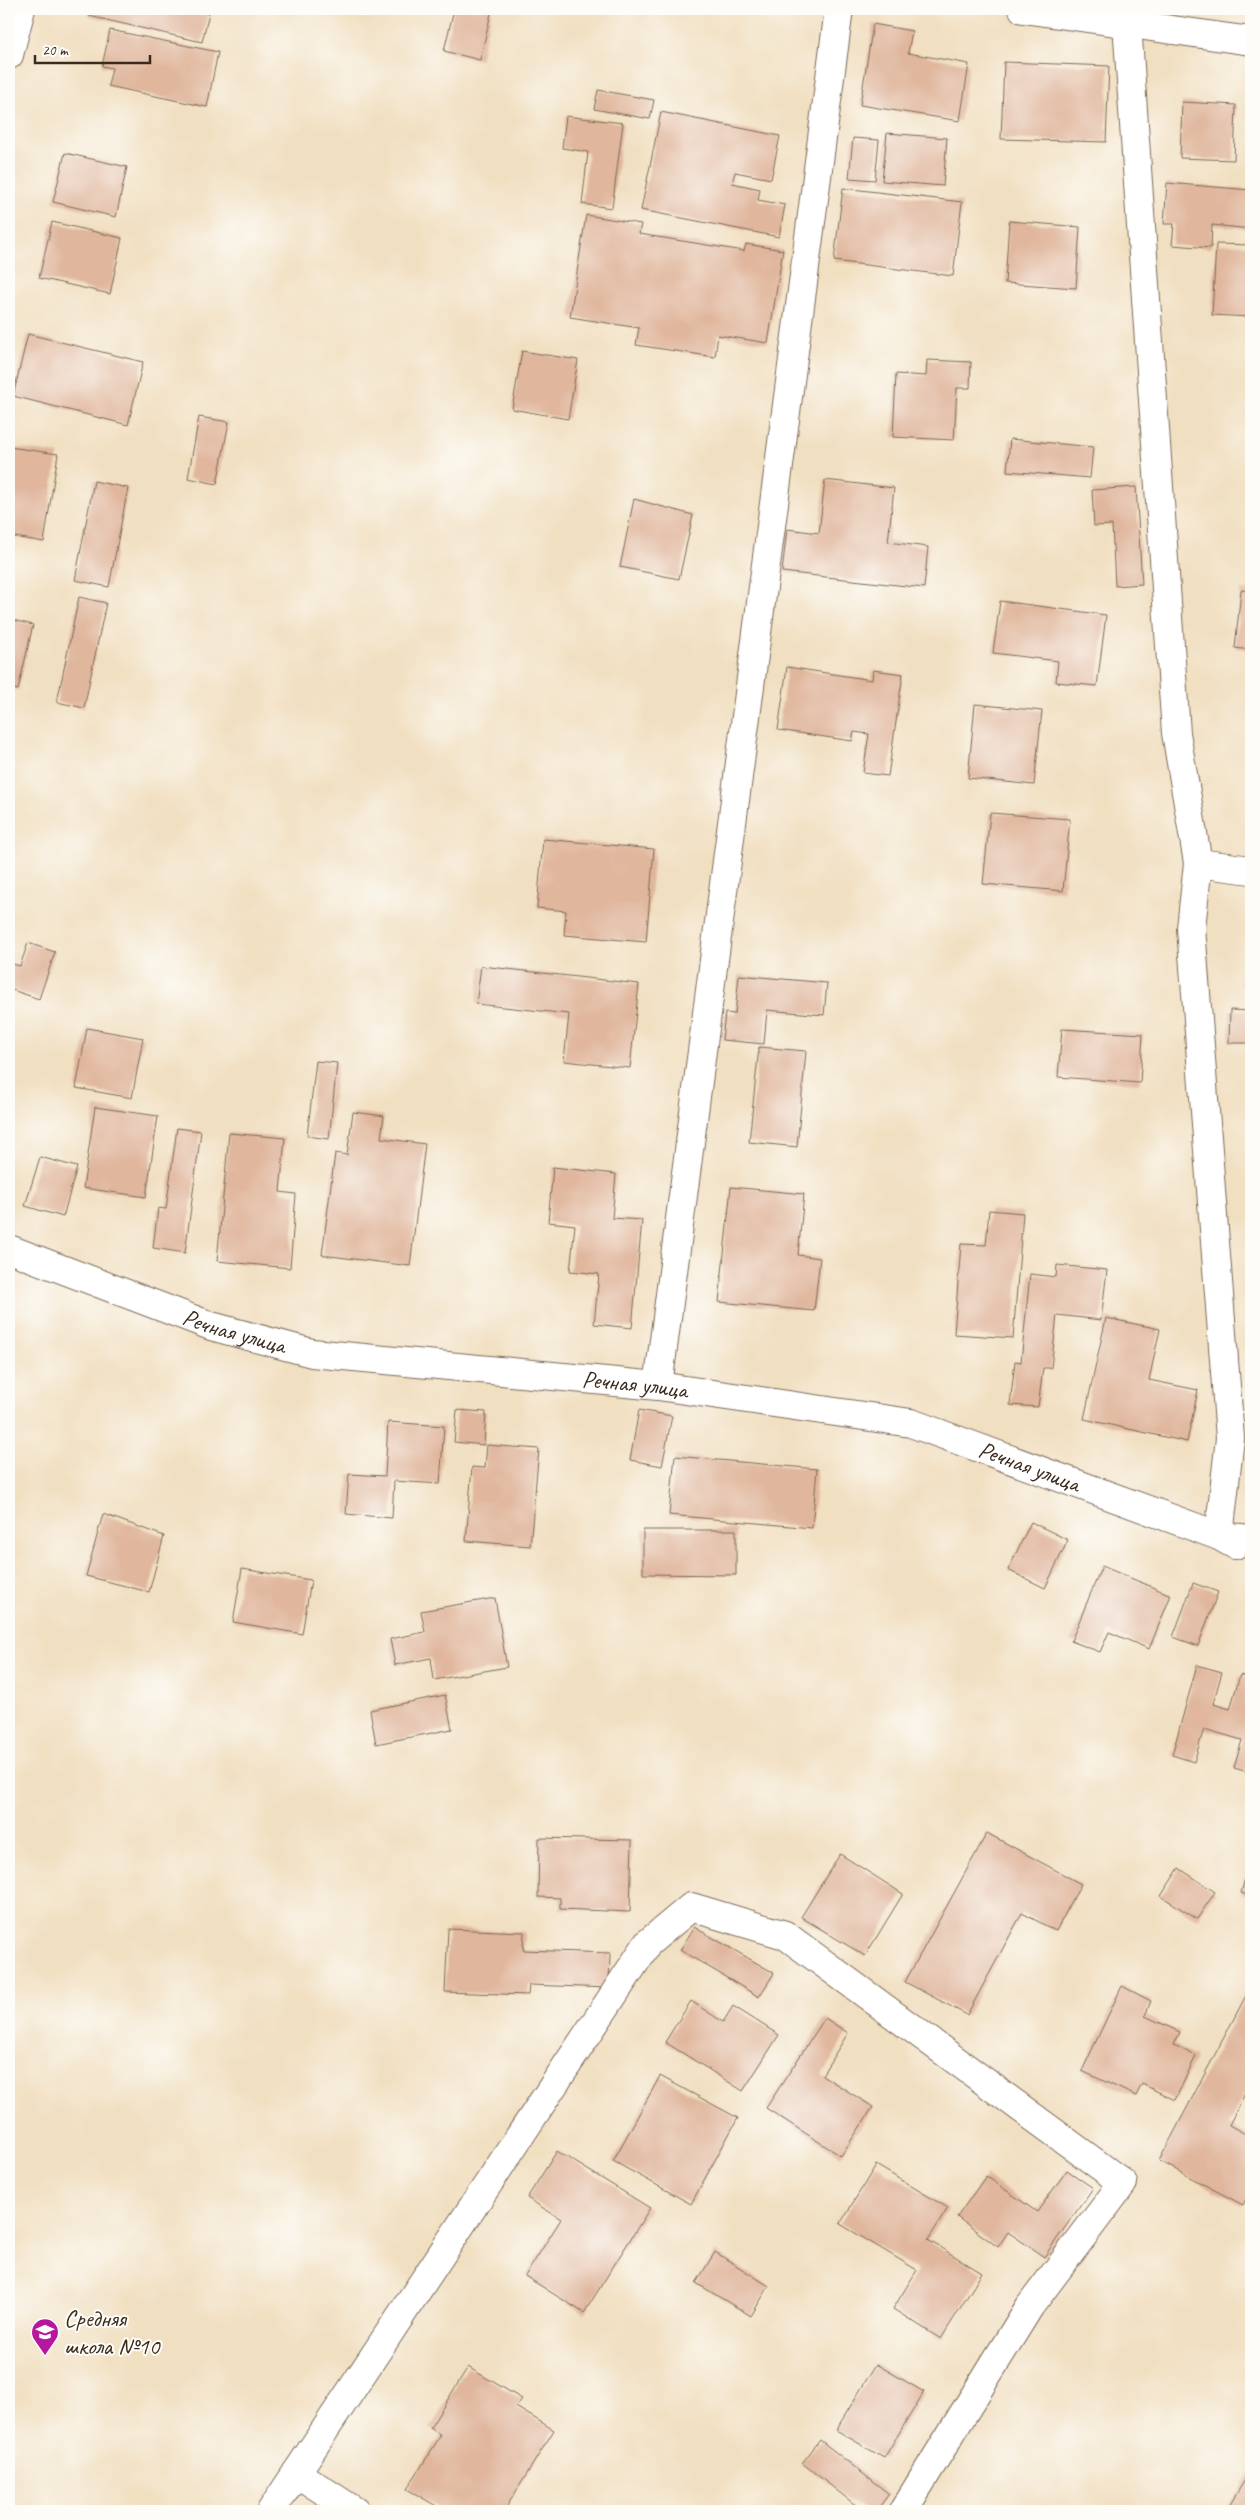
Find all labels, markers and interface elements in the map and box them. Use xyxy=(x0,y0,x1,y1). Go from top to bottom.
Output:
scale bar xyxy=(35,32,150,64)
text: 20 m xyxy=(42,41,69,60)
street label: Речная улица xyxy=(178,1302,291,1361)
street label: Речная улица xyxy=(581,1364,692,1405)
street label: Речная улица xyxy=(974,1434,1086,1499)
place label: Средняя школа №10 xyxy=(64,2303,162,2361)
school or university icon: Средняя школа №10 xyxy=(30,2317,60,2356)

